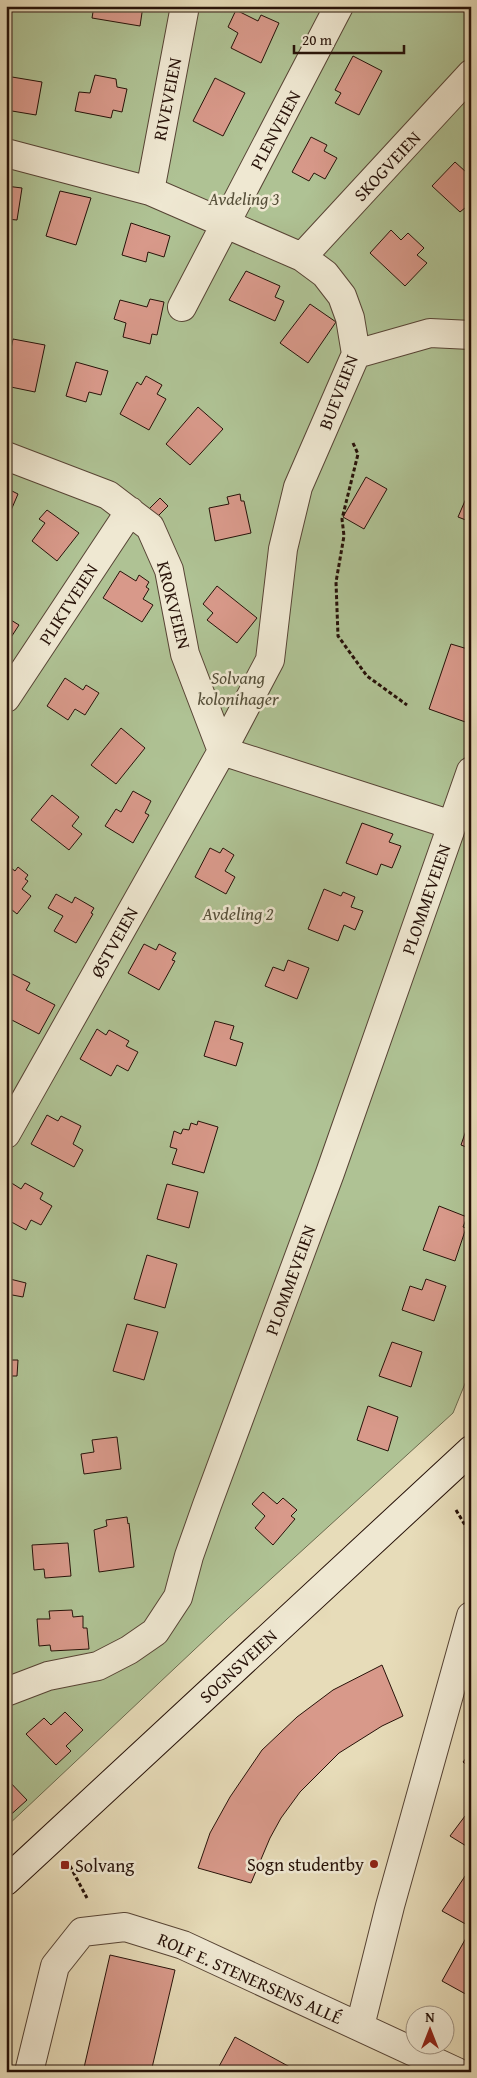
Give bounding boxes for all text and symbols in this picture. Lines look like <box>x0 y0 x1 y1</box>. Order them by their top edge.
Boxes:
scale bar <box>294 22 404 54</box>
text: 20 m <box>302 29 333 50</box>
street label: RIVEVEIEN <box>146 55 188 143</box>
street label: PLENVEIEN <box>243 85 307 175</box>
street label: SKOGVEIEN <box>347 125 427 207</box>
park label: Avdeling 3 <box>208 185 280 212</box>
street label: BUEVEIEN <box>311 350 365 433</box>
street label: PLIKTVEIEN <box>32 558 105 650</box>
street label: KROKVEIEN <box>150 558 198 652</box>
park label: Solvang kolonihager <box>197 664 280 712</box>
street label: PLOMMEVEIEN <box>394 840 458 958</box>
park label: Avdeling 2 <box>202 900 274 927</box>
street label: ØSTVEIEN <box>83 902 145 982</box>
street label: PLOMMEVEIEN <box>258 1221 322 1339</box>
street label: SOGNSVEIEN <box>193 1622 283 1709</box>
place label: Sogn studentby <box>247 1851 364 1878</box>
place label: Solvang <box>75 1852 134 1879</box>
marker: Sogn studentby <box>368 1858 380 1870</box>
marker: Solvang <box>59 1859 71 1871</box>
street label: ROLF E. STENERSENS ALLÉ <box>153 1925 347 2031</box>
north arrow <box>404 2006 454 2056</box>
text: N <box>425 2007 435 2027</box>

